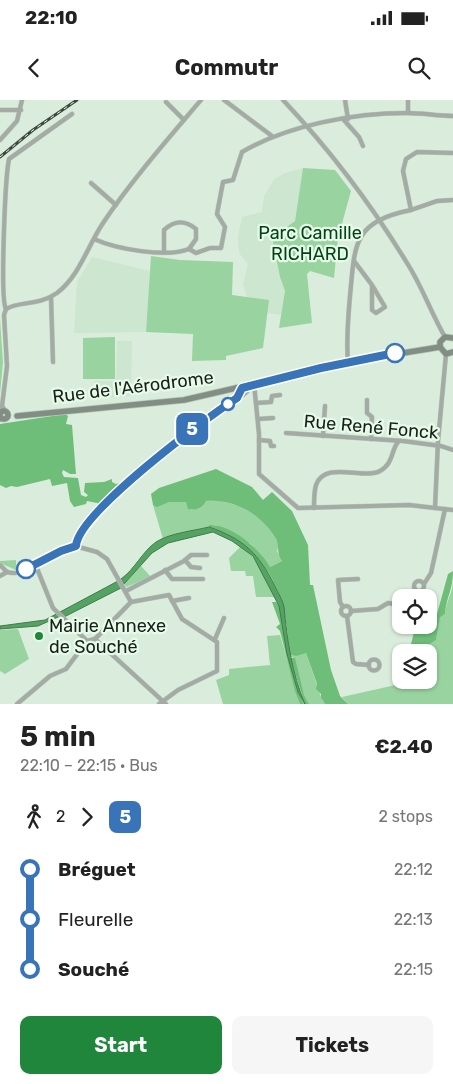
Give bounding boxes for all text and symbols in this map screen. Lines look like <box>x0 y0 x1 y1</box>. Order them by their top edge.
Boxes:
text: 22:10 <box>25 6 78 29</box>
icon: back <box>20 54 48 82</box>
text: Commutr <box>175 54 278 81</box>
icon: search <box>405 54 433 82</box>
park label: Parc Camille RICHARD <box>258 222 362 265</box>
unlabelled marker <box>385 343 405 363</box>
street label: Rue de l'Aérodrome <box>51 366 215 408</box>
unlabelled marker <box>221 397 235 411</box>
street label: Rue René Fonck <box>303 410 440 444</box>
line badge: 5 <box>176 413 208 445</box>
text: 5 <box>186 418 198 440</box>
unlabelled marker <box>16 559 36 579</box>
map controls <box>392 589 437 689</box>
button: locate <box>392 589 437 634</box>
place label: Mairie Annexe de Souché <box>49 615 166 658</box>
marker: Mairie Annexe de Souché <box>33 630 45 642</box>
button: layers <box>392 644 437 689</box>
text: 5 min <box>20 720 96 753</box>
text: €2.40 <box>375 735 433 758</box>
text: 22:10 – 22:15 · Bus <box>20 756 158 775</box>
icon: walk <box>20 803 48 831</box>
icon: forward <box>73 803 101 831</box>
text: 5 <box>119 806 131 828</box>
text: 2 <box>56 807 65 826</box>
text: 2 stops <box>378 807 433 826</box>
text: Bréguet <box>58 858 136 881</box>
text: 22:12 <box>394 860 433 879</box>
text: Fleurelle <box>58 908 133 931</box>
text: 22:13 <box>394 910 433 929</box>
text: Souché <box>58 958 129 981</box>
text: 22:15 <box>394 960 433 979</box>
button: Start <box>20 1016 222 1074</box>
button: Tickets <box>232 1016 433 1074</box>

